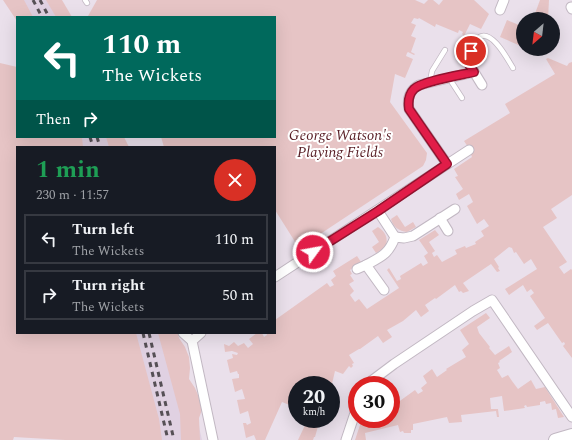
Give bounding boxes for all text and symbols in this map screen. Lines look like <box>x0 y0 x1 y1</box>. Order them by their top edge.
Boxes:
north arrow <box>516 12 560 56</box>
map controls <box>516 12 560 56</box>
text: 110 m <box>102 23 181 66</box>
icon: left <box>36 32 88 84</box>
pin <box>454 34 488 68</box>
icon: arrive <box>460 40 482 62</box>
text: The Wickets <box>102 62 202 89</box>
text: Then <box>36 108 71 131</box>
icon: right <box>79 108 101 130</box>
park label: George Watson's Playing Fields <box>289 124 392 164</box>
text: 1 min <box>36 152 100 188</box>
button: close <box>214 159 256 201</box>
text: 230 m · 11:57 <box>36 185 109 205</box>
text: Turn left <box>72 218 134 241</box>
icon: left <box>38 228 60 250</box>
text: 110 m <box>215 228 254 251</box>
position arrow <box>292 231 334 273</box>
text: The Wickets <box>72 241 144 261</box>
text: Turn right <box>72 274 145 297</box>
icon: right <box>38 284 60 306</box>
text: 50 m <box>222 284 254 307</box>
text: The Wickets <box>72 297 144 317</box>
speed limit sign: 30 <box>348 376 400 428</box>
text: 20 <box>303 382 325 412</box>
text: km/h <box>303 404 325 420</box>

